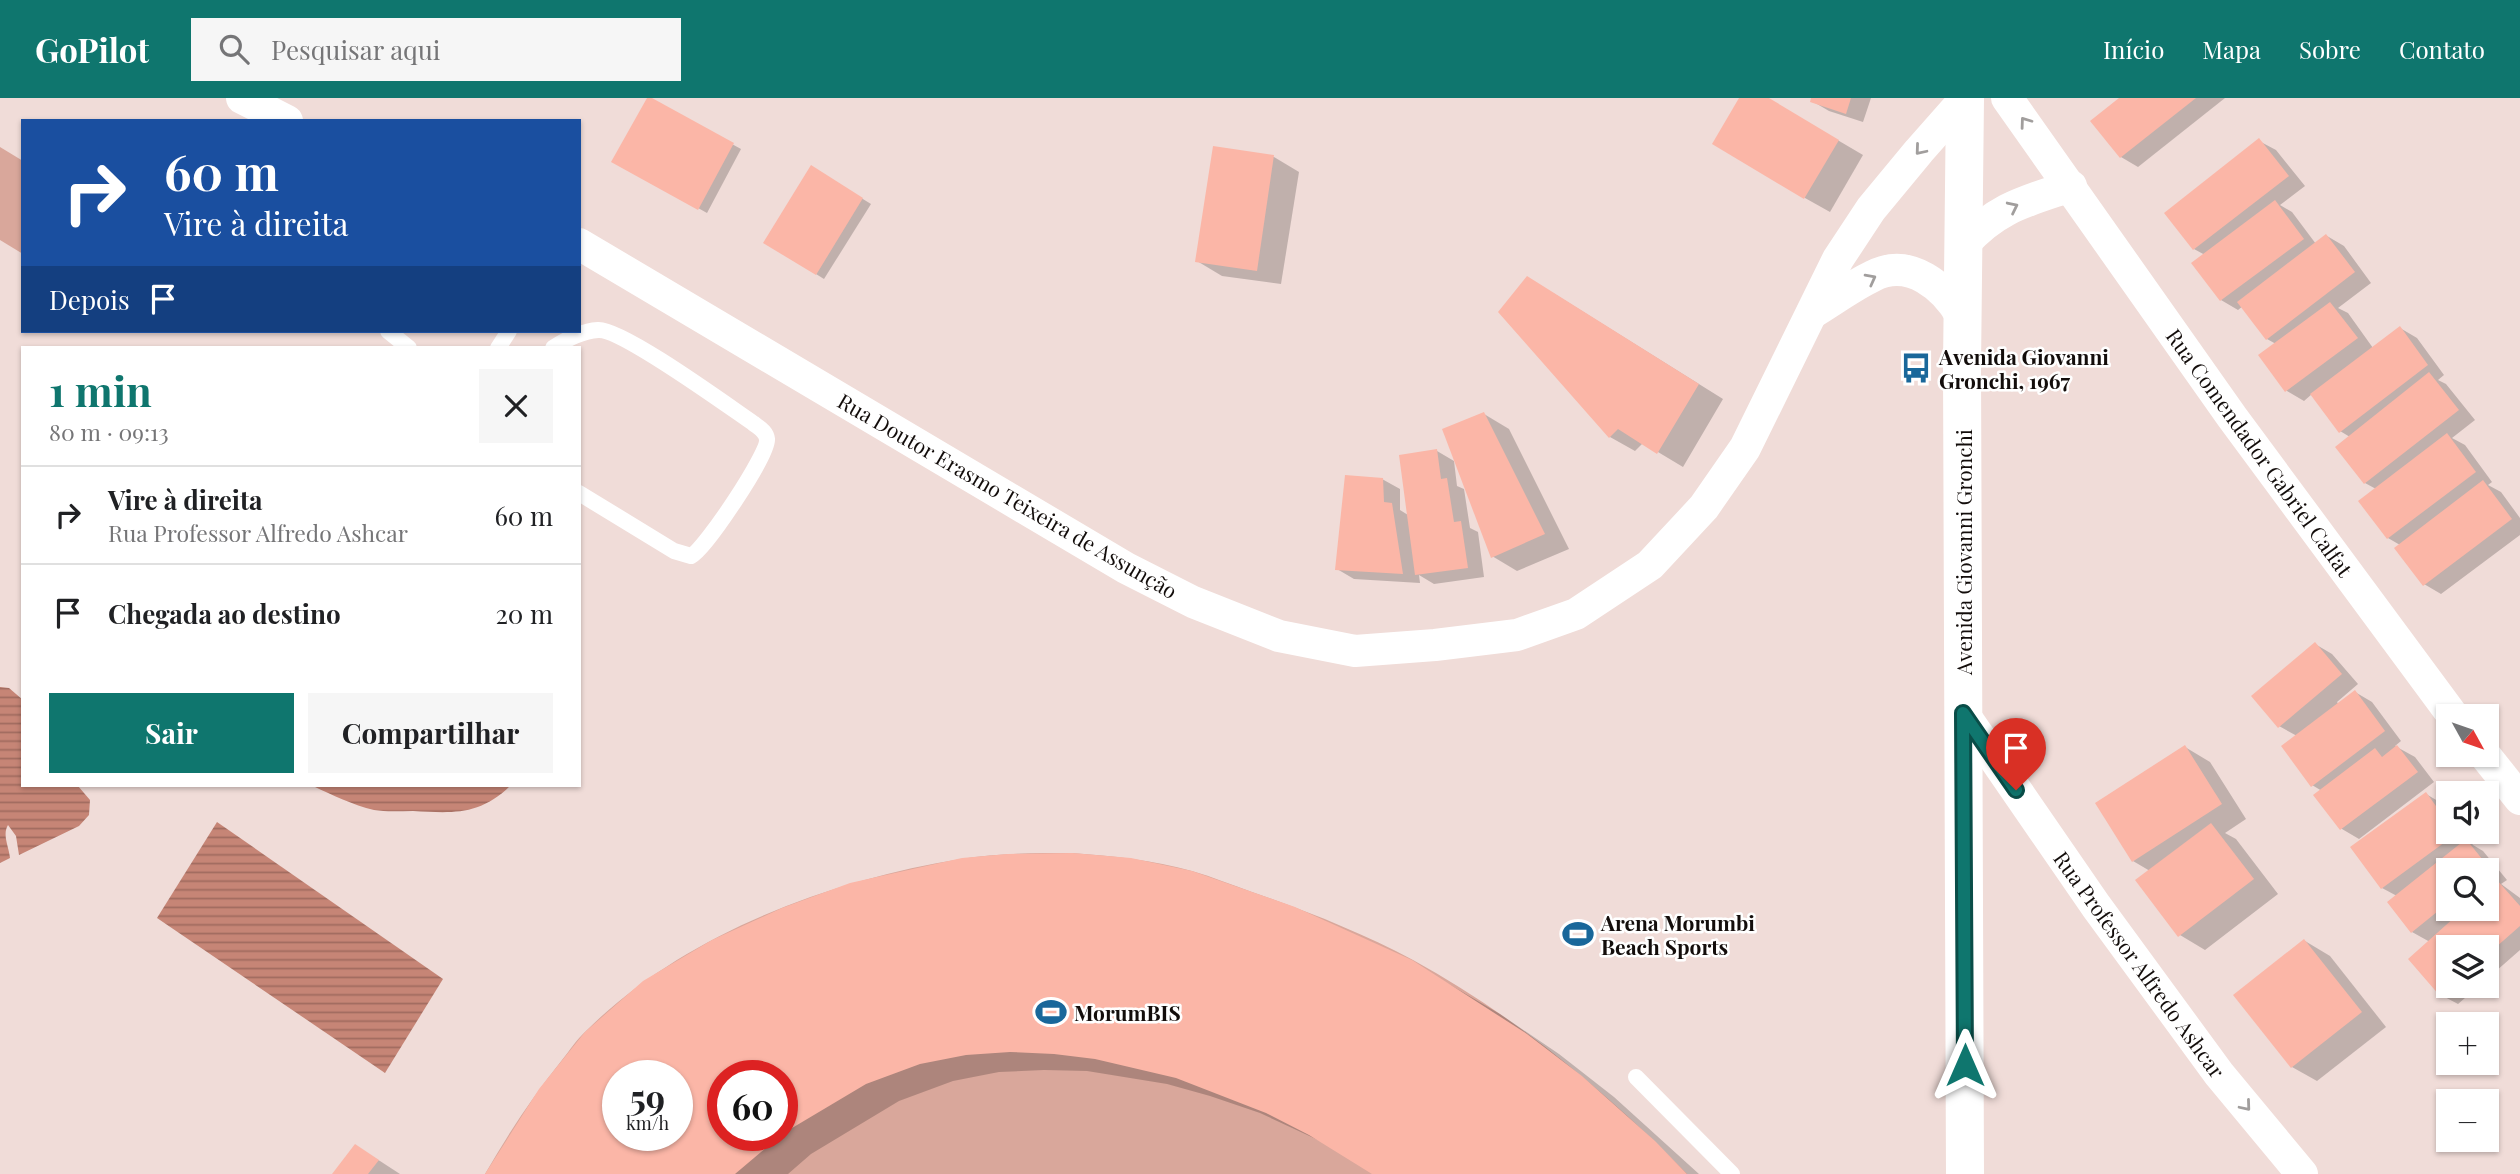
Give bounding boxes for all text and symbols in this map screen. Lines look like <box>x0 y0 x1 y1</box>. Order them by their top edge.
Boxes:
search box <box>191 18 681 81</box>
text: GoPilot <box>35 27 149 71</box>
icon: search <box>215 30 253 68</box>
text: Pesquisar aqui <box>271 32 440 67</box>
text: Início <box>2103 33 2164 65</box>
text: Mapa <box>2202 33 2261 65</box>
text: Sobre <box>2299 33 2361 65</box>
text: Contato <box>2399 33 2485 65</box>
one-way arrow <box>2021 117 2033 130</box>
text: 60 m <box>164 138 279 203</box>
one-way arrow <box>1916 142 1928 155</box>
icon: right <box>49 147 140 238</box>
text: Vire à direita <box>164 201 348 244</box>
one-way arrow <box>2006 201 2018 215</box>
one-way arrow <box>1864 273 1876 287</box>
icon: arrive <box>144 280 182 318</box>
text: Depois <box>49 282 130 317</box>
street label: Rua Comendador Gabriel Calfat <box>2161 323 2360 582</box>
place label: Avenida Giovanni Gronchi, 1967 <box>1938 342 2109 394</box>
bus stop icon: Avenida Giovanni Gronchi, 1967 <box>1899 351 1933 385</box>
text: 1 min <box>49 362 152 418</box>
button: close <box>479 369 553 443</box>
street label: Rua Doutor Erasmo Teixeira de Assunção <box>833 386 1183 604</box>
text: 80 m · 09:13 <box>49 416 169 447</box>
street label: Avenida Giovanni Gronchi <box>1949 429 1977 676</box>
text: Vire à direita <box>108 482 263 517</box>
icon: right <box>49 496 87 534</box>
text: 60 m <box>494 498 553 533</box>
text: Rua Professor Alfredo Ashcar <box>108 517 408 548</box>
icon: arrive <box>49 594 87 632</box>
text: Chegada ao destino <box>108 596 341 631</box>
text: 20 m <box>495 596 553 631</box>
button: Sair <box>49 693 294 773</box>
button: Compartilhar <box>308 693 553 773</box>
north arrow <box>2436 704 2499 766</box>
map controls <box>2436 704 2499 1152</box>
pin <box>1986 718 2046 790</box>
icon: arrive <box>1997 729 2035 767</box>
button: sound <box>2436 781 2499 844</box>
street label: Rua Professor Alfredo Ashcar <box>2048 845 2232 1084</box>
button: search <box>2436 858 2499 921</box>
place label: Arena Morumbi Beach Sports <box>1600 908 1755 960</box>
sports icon: Arena Morumbi Beach Sports <box>1561 917 1595 951</box>
button: layers <box>2436 935 2499 998</box>
sports icon: MorumBIS <box>1034 995 1068 1029</box>
place label: MorumBIS <box>1074 998 1181 1026</box>
button: + <box>2436 1012 2499 1075</box>
position arrow <box>1928 1028 2002 1102</box>
speed limit sign: 60 <box>707 1060 798 1151</box>
text: 59 <box>630 1073 665 1120</box>
button: − <box>2436 1089 2499 1152</box>
one-way arrow <box>2238 1098 2250 1111</box>
text: km/h <box>626 1111 669 1135</box>

